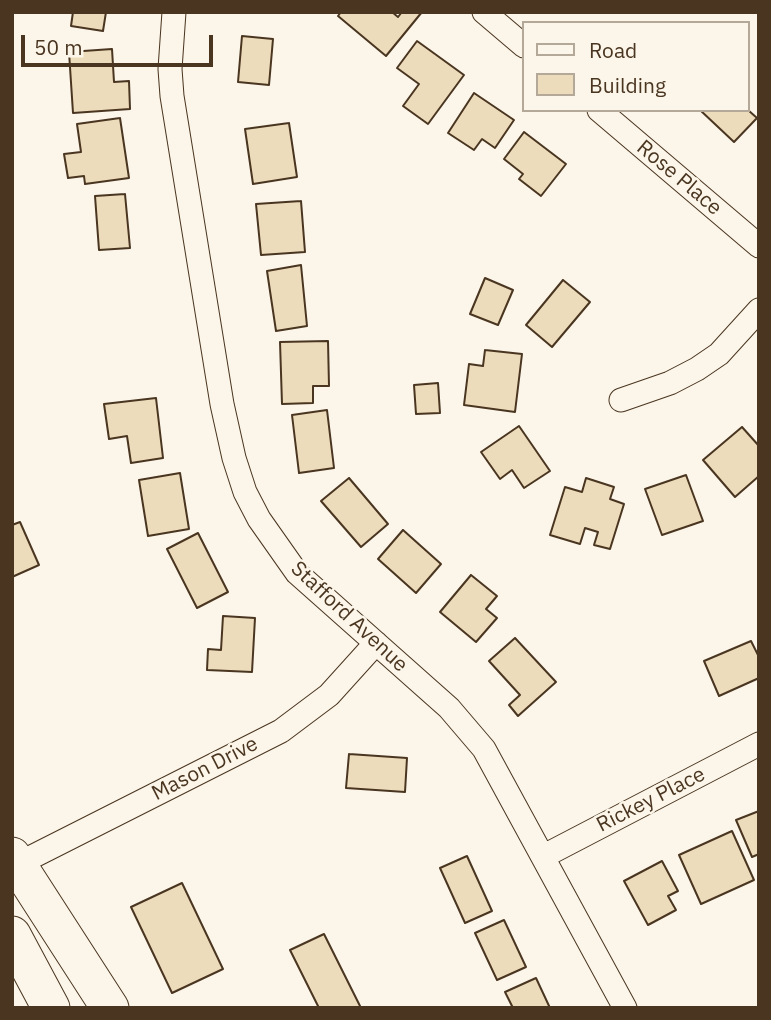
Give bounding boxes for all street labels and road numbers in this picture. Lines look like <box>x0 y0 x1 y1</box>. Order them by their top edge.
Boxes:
street label: Rose Place <box>631 135 727 221</box>
street label: Stafford Avenue <box>285 556 413 678</box>
street label: Mason Drive <box>148 731 262 807</box>
street label: Rickey Place <box>593 762 709 838</box>

